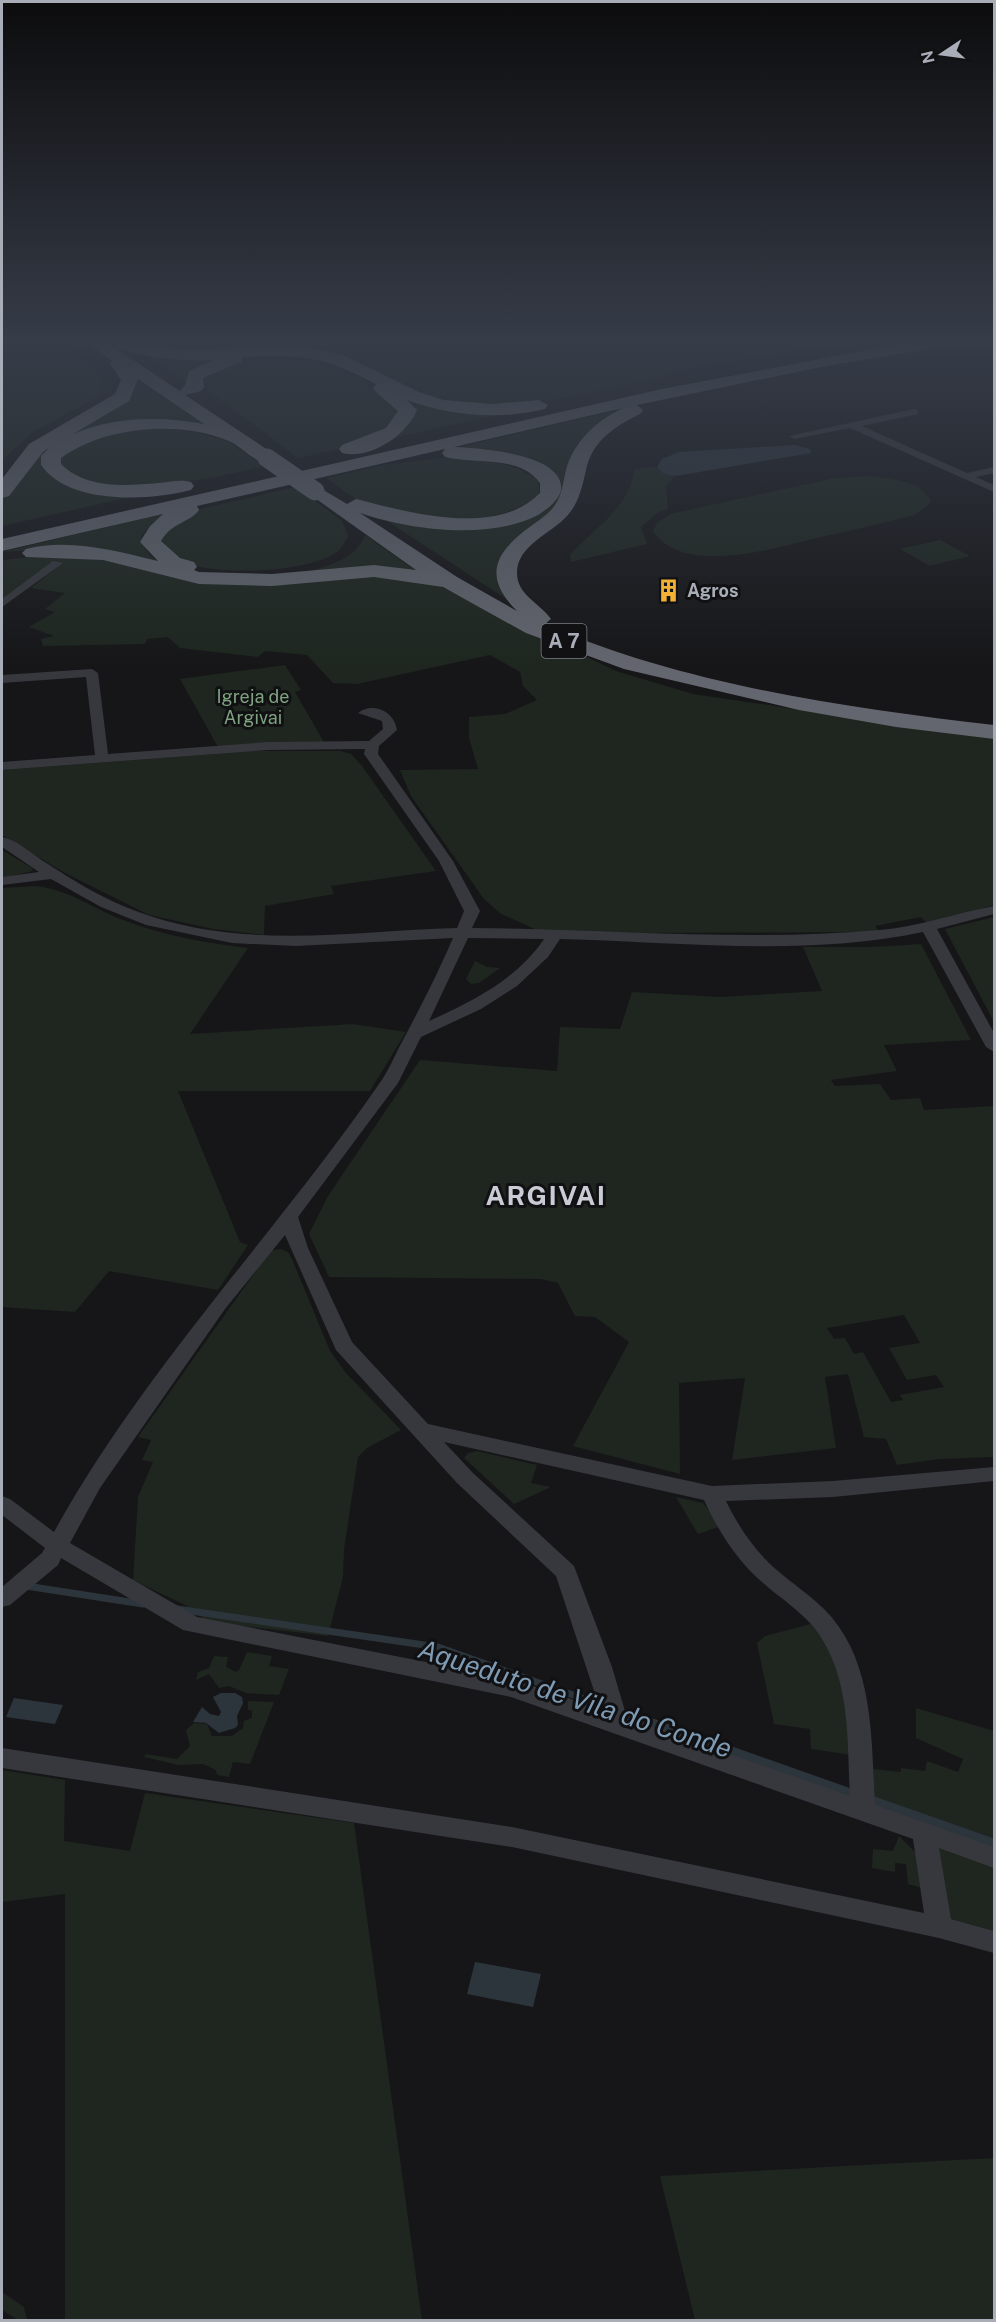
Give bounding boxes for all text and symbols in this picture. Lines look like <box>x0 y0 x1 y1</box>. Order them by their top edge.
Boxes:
north arrow <box>912 24 972 84</box>
text: N <box>917 49 939 65</box>
building icon: Agros <box>656 578 682 604</box>
place label: Agros <box>687 580 738 601</box>
road number: A 7 <box>542 624 586 658</box>
park label: Igreja de Argivai <box>216 686 290 728</box>
district label: ARGIVAI <box>485 1179 607 1211</box>
water label: Aqueduto de Vila do Conde <box>415 1632 736 1764</box>

